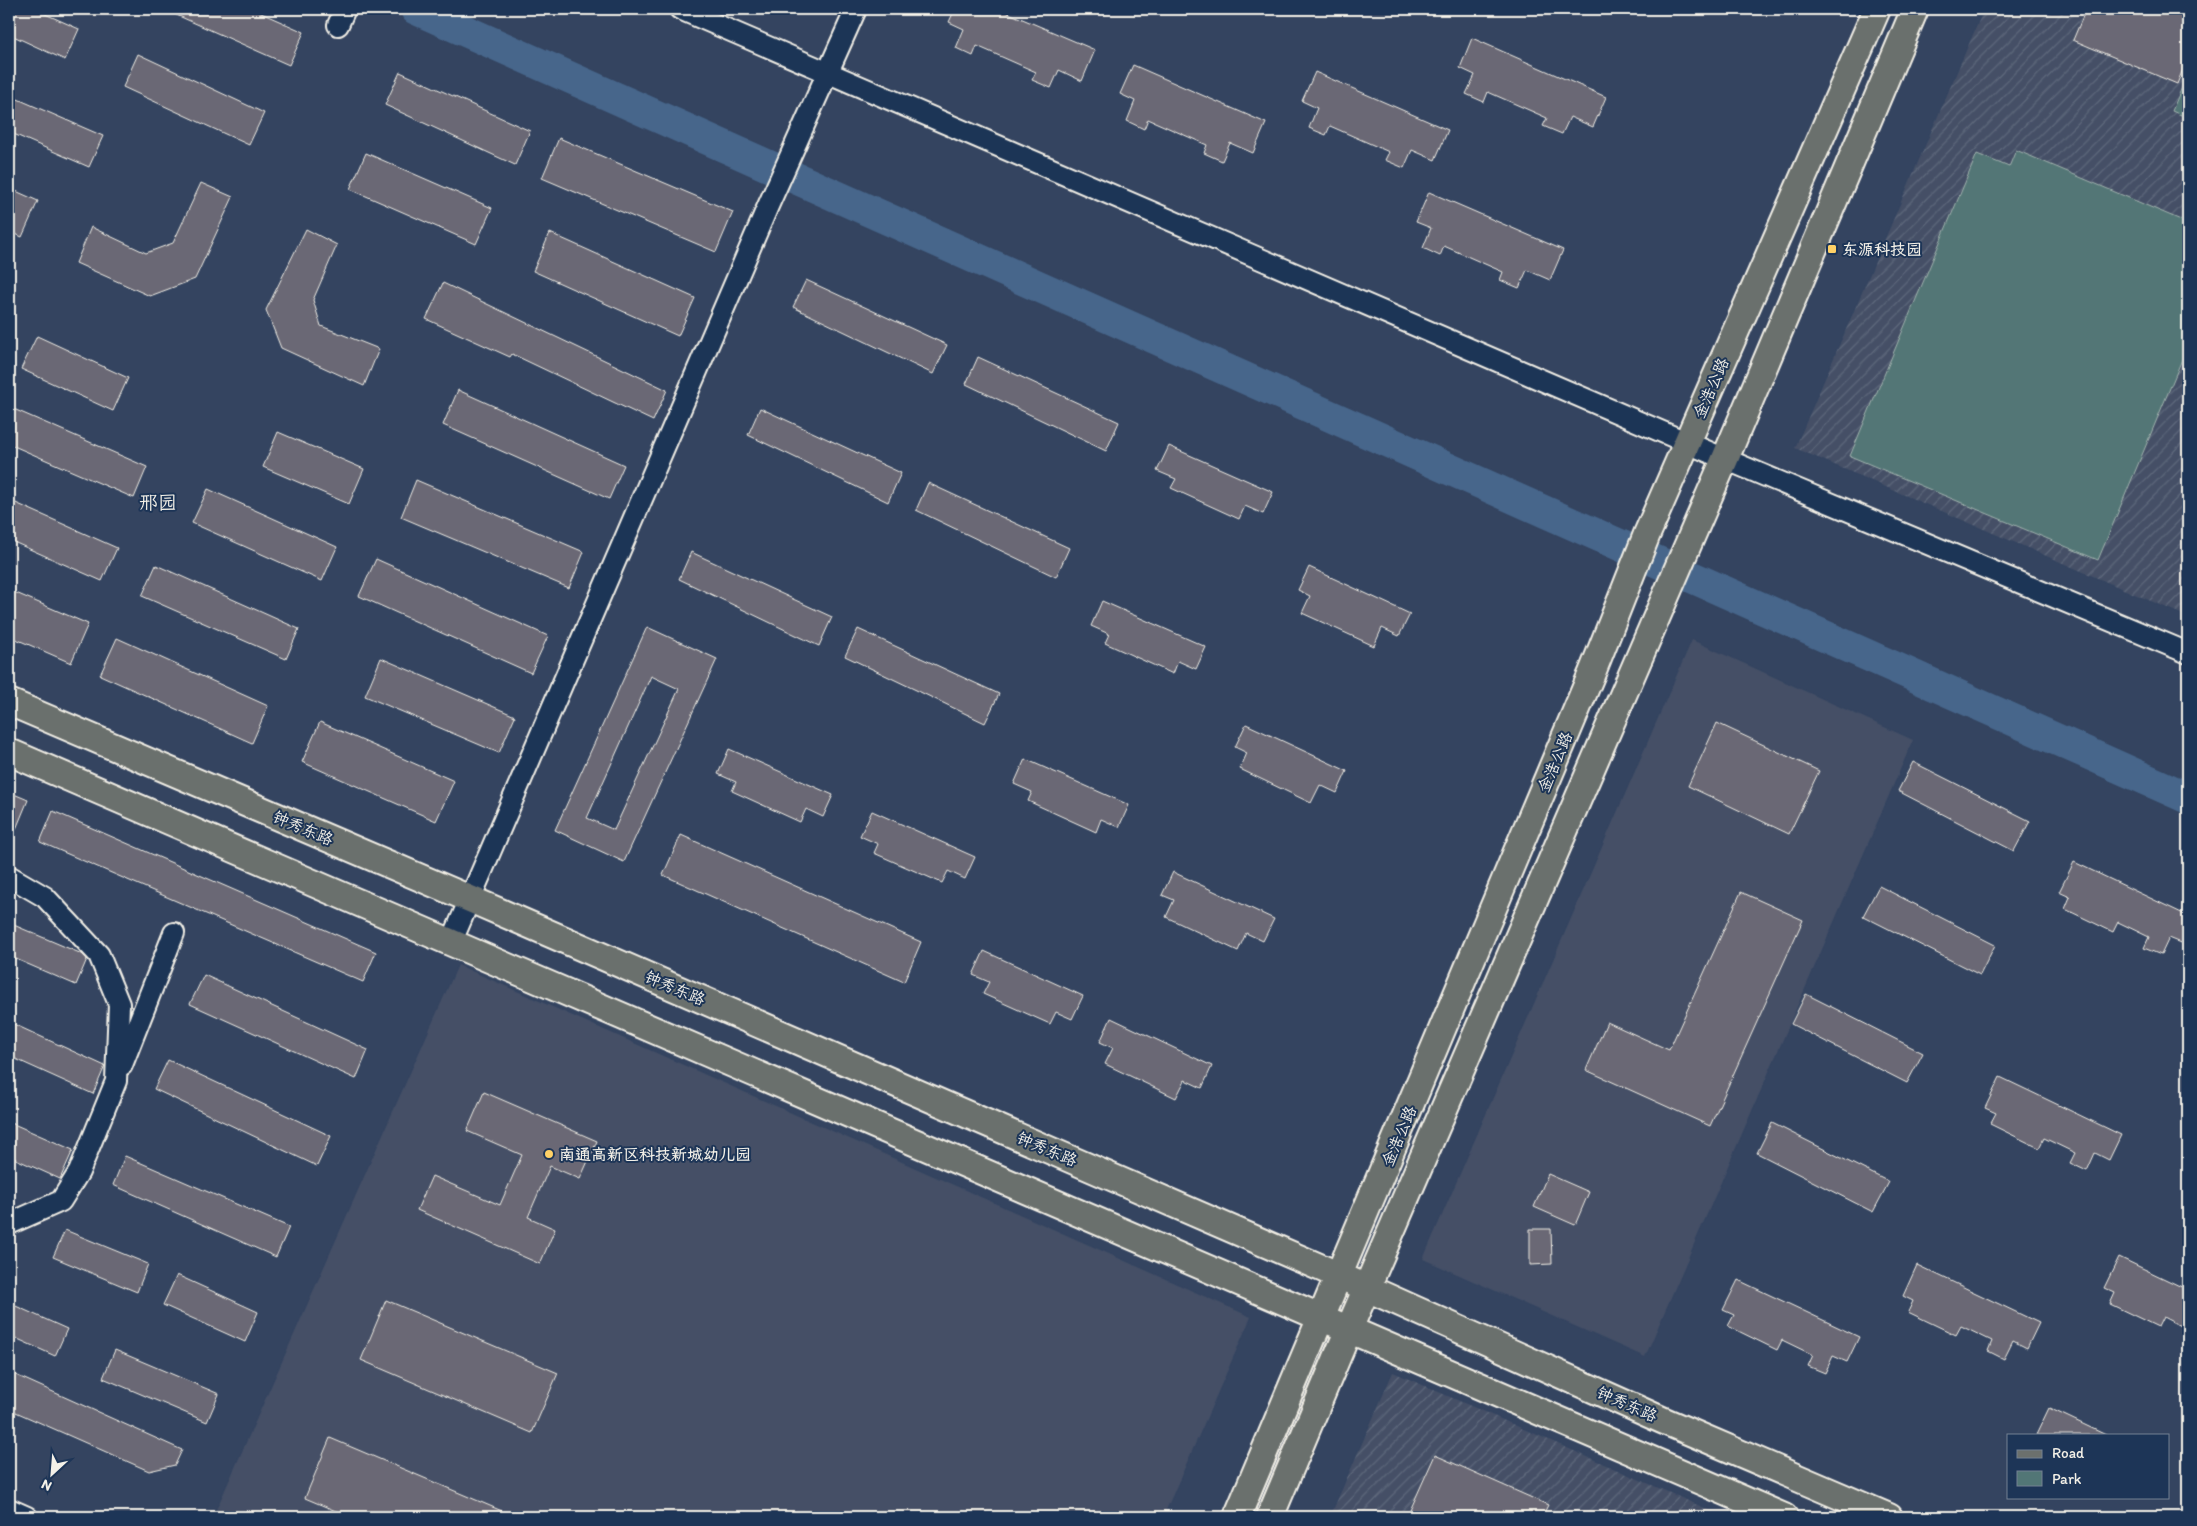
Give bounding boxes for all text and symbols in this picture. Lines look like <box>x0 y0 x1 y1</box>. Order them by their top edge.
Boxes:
place label: 东源科技园 <box>1842 240 1922 259</box>
marker: 东源科技园 <box>1826 243 1838 255</box>
street label: 金浩公路 <box>1689 355 1733 421</box>
district label: 邢园 <box>139 491 177 514</box>
street label: 金浩公路 <box>1534 729 1576 795</box>
street label: 钟秀东路 <box>270 807 336 849</box>
street label: 钟秀东路 <box>642 967 708 1009</box>
street label: 金浩公路 <box>1378 1103 1420 1169</box>
street label: 钟秀东路 <box>1014 1128 1080 1170</box>
place label: 南通高新区科技新城幼儿园 <box>559 1145 751 1164</box>
marker: 南通高新区科技新城幼儿园 <box>543 1148 555 1160</box>
street label: 钟秀东路 <box>1594 1382 1660 1426</box>
legend <box>2007 1434 2170 1498</box>
text: Road <box>2052 1444 2085 1462</box>
north arrow <box>28 1448 78 1498</box>
text: Park <box>2052 1470 2082 1488</box>
text: N <box>39 1476 54 1495</box>

